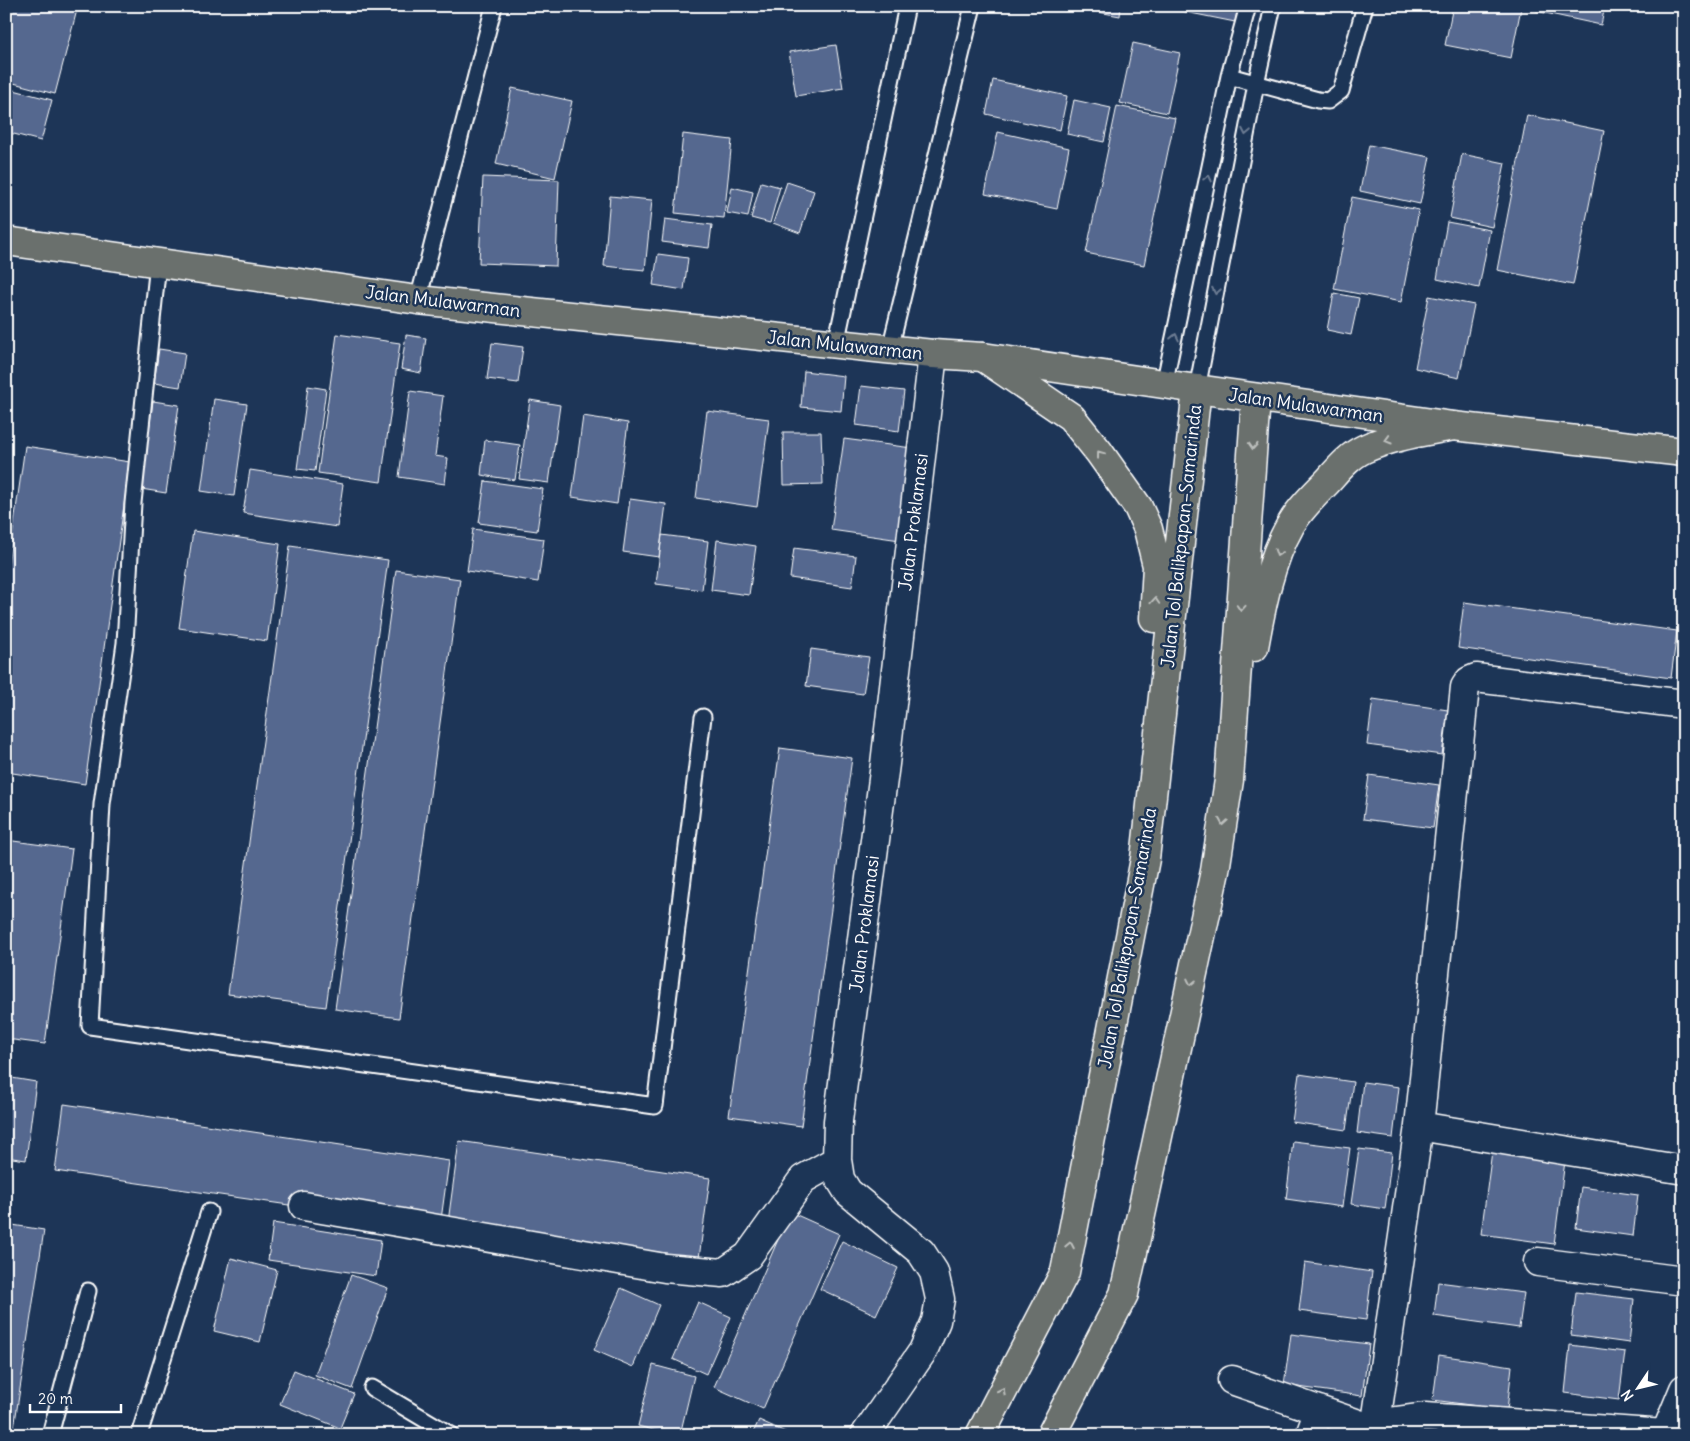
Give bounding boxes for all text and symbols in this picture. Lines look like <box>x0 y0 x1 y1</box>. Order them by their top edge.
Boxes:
one-way arrow <box>1242 127 1252 136</box>
one-way arrow <box>1202 174 1213 182</box>
street label: Jalan Mulawarman <box>364 280 522 322</box>
one-way arrow <box>1211 287 1221 296</box>
street label: Jalan Mulawarman <box>766 325 924 365</box>
one-way arrow <box>1169 333 1179 341</box>
street label: Jalan Mulawarman <box>1227 383 1385 427</box>
street label: Jalan Tol Balikpapan–Samarinda <box>1156 403 1206 669</box>
one-way arrow <box>1385 435 1393 445</box>
one-way arrow <box>1247 442 1258 450</box>
one-way arrow <box>1097 450 1106 460</box>
street label: Jalan Proklamasi <box>893 452 933 592</box>
one-way arrow <box>1274 548 1284 557</box>
one-way arrow <box>1150 597 1161 605</box>
one-way arrow <box>1236 605 1247 613</box>
street label: Jalan Tol Balikpapan–Samarinda <box>1093 806 1161 1070</box>
one-way arrow <box>1218 819 1229 827</box>
street label: Jalan Proklamasi <box>844 854 884 994</box>
one-way arrow <box>1187 977 1197 986</box>
one-way arrow <box>1064 1240 1075 1249</box>
north arrow <box>1612 1364 1662 1414</box>
scale bar <box>30 1381 121 1413</box>
text: N <box>1617 1386 1638 1405</box>
one-way arrow <box>996 1388 1006 1397</box>
text: 20 m <box>38 1389 73 1408</box>

